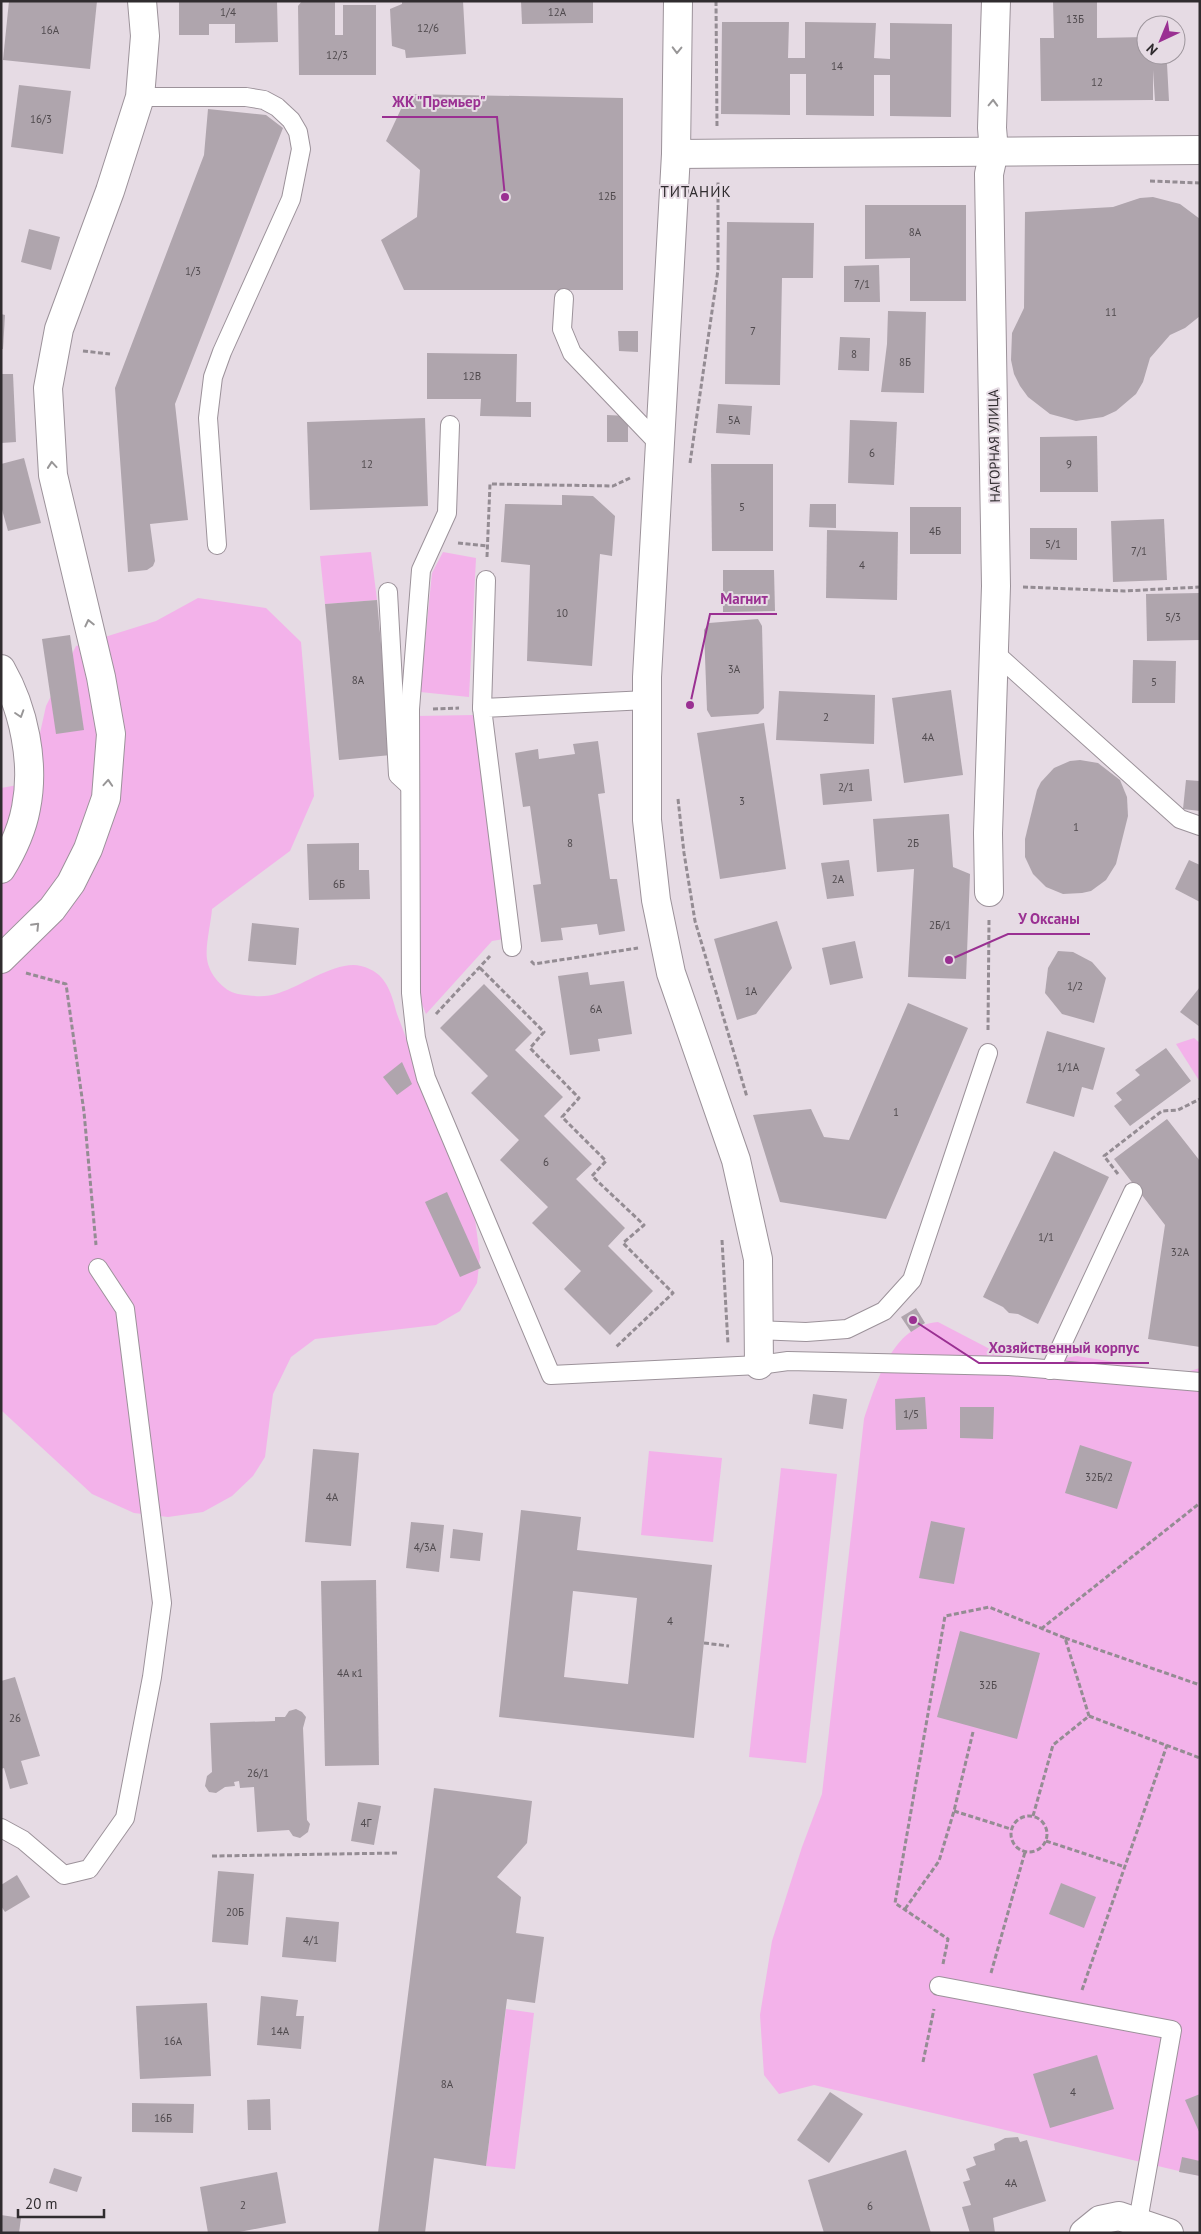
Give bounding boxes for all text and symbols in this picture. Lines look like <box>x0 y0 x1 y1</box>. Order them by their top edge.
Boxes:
house number: 1/4 <box>220 5 236 19</box>
house number: 12А <box>548 5 567 19</box>
house number: 13Б <box>1066 12 1084 26</box>
north arrow <box>1136 15 1186 65</box>
house number: 12/6 <box>417 21 439 35</box>
house number: 16А <box>41 23 60 37</box>
text: N <box>1142 40 1162 59</box>
one-way arrow <box>672 46 682 54</box>
house number: 12/3 <box>326 48 348 62</box>
house number: 14 <box>831 59 843 73</box>
house number: 12 <box>1091 75 1103 89</box>
callout: ЖК "Премьер" <box>382 87 497 117</box>
text: ЖК "Премьер" <box>391 92 486 111</box>
one-way arrow <box>987 98 998 106</box>
house number: 16/3 <box>30 112 52 126</box>
district label: ТИТАНИК <box>660 182 732 201</box>
house number: 12Б <box>598 189 616 203</box>
house number: 8А <box>909 225 922 239</box>
house number: 1/3 <box>185 264 201 278</box>
house number: 7/1 <box>854 277 870 291</box>
house number: 11 <box>1105 305 1117 319</box>
house number: 7 <box>750 324 756 338</box>
house number: 8 <box>851 347 857 361</box>
house number: 8Б <box>899 355 911 369</box>
house number: 12В <box>463 369 481 383</box>
street label: НАГОРНАЯ УЛИЦА <box>984 388 1004 503</box>
house number: 5А <box>728 413 741 427</box>
house number: 6 <box>869 446 875 460</box>
house number: 12 <box>361 457 373 471</box>
house number: 9 <box>1066 457 1072 471</box>
one-way arrow <box>47 460 58 468</box>
house number: 5 <box>739 500 745 514</box>
house number: 4Б <box>929 524 941 538</box>
house number: 5/1 <box>1045 537 1061 551</box>
house number: 7/1 <box>1131 544 1147 558</box>
house number: 4 <box>859 558 865 572</box>
callout: Магнит <box>710 584 777 614</box>
text: Магнит <box>720 589 769 608</box>
house number: 10 <box>556 606 568 620</box>
house number: 5/3 <box>1165 610 1181 624</box>
one-way arrow <box>84 619 94 627</box>
house number: 3А <box>728 662 741 676</box>
house number: 8А <box>352 673 365 687</box>
house number: 5 <box>1151 675 1157 689</box>
one-way arrow <box>15 709 25 718</box>
house number: 2 <box>823 710 829 724</box>
house number: 4А <box>922 730 935 744</box>
one-way arrow <box>102 779 113 787</box>
house number: 2/1 <box>838 780 854 794</box>
house number: 3 <box>739 794 745 808</box>
house number: 1 <box>1073 820 1079 834</box>
house number: 8 <box>567 836 573 850</box>
house number: 2Б <box>907 836 919 850</box>
house number: 2А <box>832 872 845 886</box>
house number: 6Б <box>333 877 345 891</box>
callout: У Оксаны <box>1008 904 1090 934</box>
text: У Оксаны <box>1017 909 1080 928</box>
house number: 2Б/1 <box>929 918 951 932</box>
one-way arrow <box>30 922 39 931</box>
house number: 1/2 <box>1067 979 1083 993</box>
house number: 1А <box>745 984 758 998</box>
house number: 6А <box>590 1002 603 1016</box>
house number: 1/1А <box>1057 1060 1080 1074</box>
house number: 1 <box>893 1105 899 1119</box>
house number: 6 <box>543 1155 549 1169</box>
house number: 1/1 <box>1038 1230 1054 1244</box>
house number: 32А <box>1171 1245 1190 1259</box>
callout: Хозяйственный корпус <box>979 1333 1149 1363</box>
text: Хозяйственный корпус <box>989 1338 1140 1357</box>
house number: 1/5 <box>903 1407 919 1421</box>
house number: 32Б/2 <box>1085 1470 1113 1484</box>
house number: 4А <box>326 1490 339 1504</box>
house number: 4/3А <box>414 1540 437 1554</box>
house number: 4 <box>667 1614 673 1628</box>
house number: 4А к1 <box>337 1666 363 1680</box>
house number: 32Б <box>979 1678 997 1692</box>
house number: 26 <box>9 1711 21 1725</box>
house number: 26/1 <box>247 1766 269 1780</box>
house number: 4Г <box>361 1816 373 1830</box>
house number: 20Б <box>226 1905 244 1919</box>
house number: 4/1 <box>303 1933 319 1947</box>
house number: 14А <box>271 2024 290 2038</box>
house number: 16А <box>164 2034 183 2048</box>
house number: 8А <box>441 2077 454 2091</box>
house number: 4 <box>1070 2085 1076 2099</box>
house number: 16Б <box>154 2111 172 2125</box>
house number: 4А <box>1005 2176 1018 2190</box>
scale bar <box>18 2186 104 2218</box>
text: 20 m <box>25 2194 58 2213</box>
house number: 2 <box>240 2198 246 2212</box>
house number: 6 <box>867 2199 873 2213</box>

